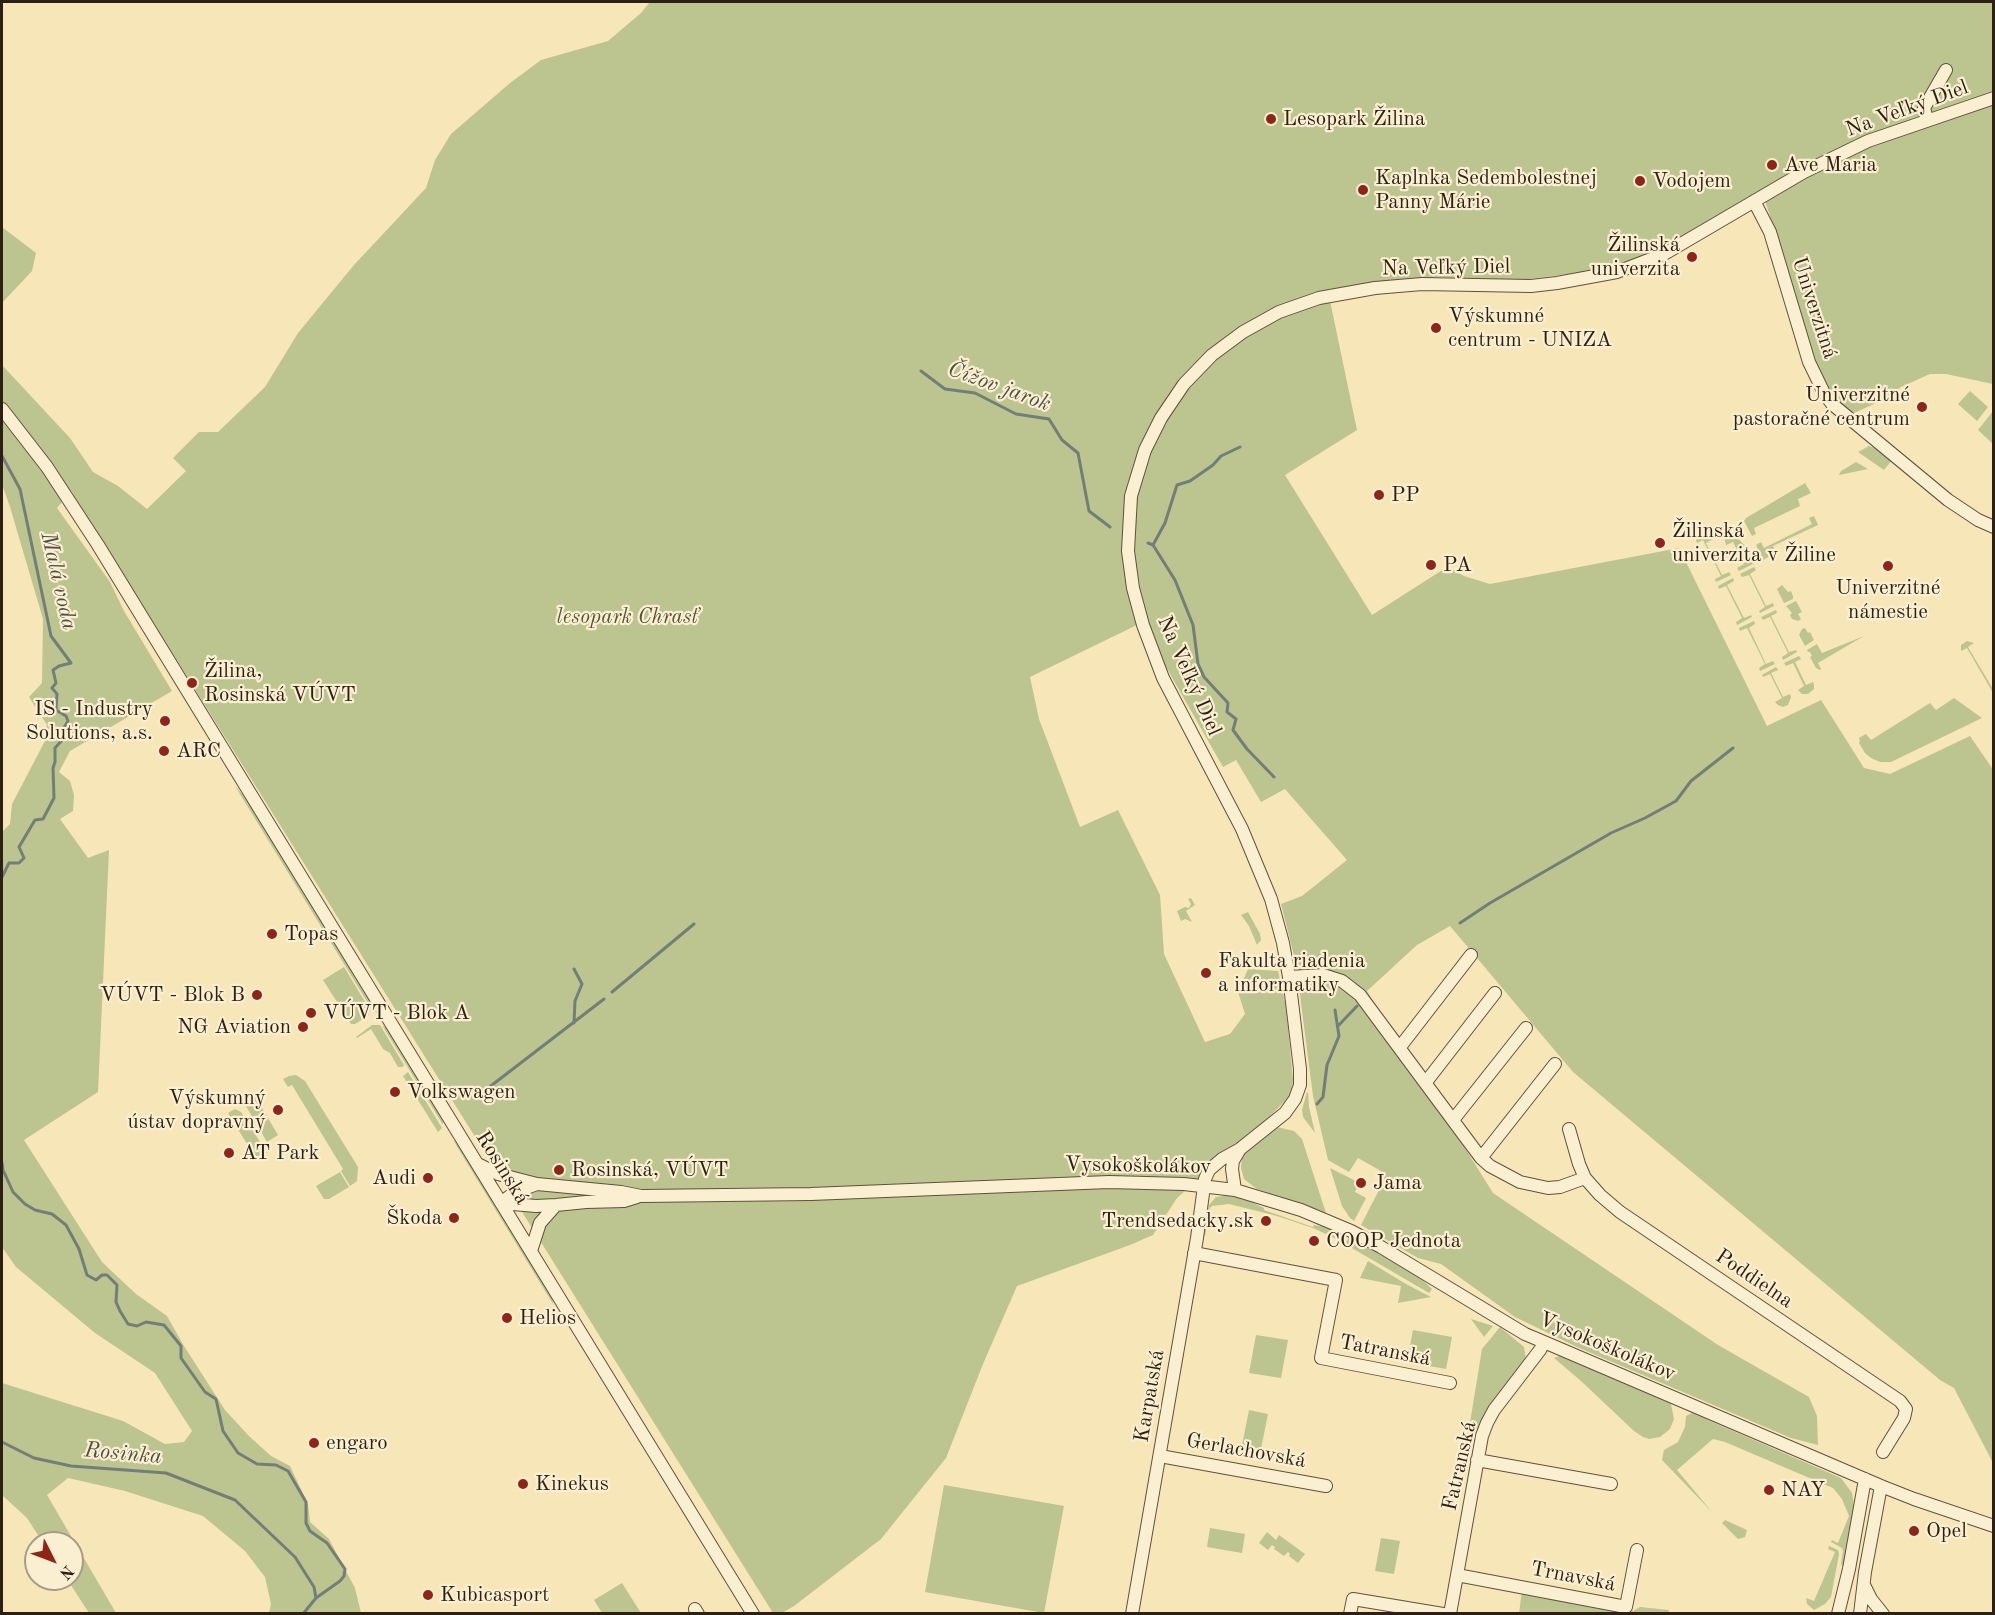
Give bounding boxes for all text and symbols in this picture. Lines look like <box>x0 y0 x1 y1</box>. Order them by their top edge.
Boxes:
street label: Na Veľký Diel <box>1842 75 1972 143</box>
place label: Lesopark Žilina <box>1283 106 1425 132</box>
marker: Lesopark Žilina <box>1264 112 1278 126</box>
place label: Ave Maria <box>1784 152 1877 178</box>
marker: Ave Maria <box>1765 158 1779 172</box>
place label: Kaplnka Sedembolestnej Panny Márie <box>1375 165 1597 215</box>
place label: Vodojem <box>1652 168 1731 194</box>
marker: Vodojem <box>1633 174 1647 188</box>
marker: Kaplnka Sedembolestnej Panny Márie <box>1356 183 1370 197</box>
place label: Žilinská univerzita <box>1591 232 1680 282</box>
marker: Žilinská univerzita <box>1685 250 1699 264</box>
street label: Na Veľký Diel <box>1381 254 1511 282</box>
street label: Univerzitná <box>1786 254 1842 362</box>
place label: Výskumné centrum - UNIZA <box>1448 303 1612 353</box>
marker: Výskumné centrum - UNIZA <box>1429 321 1443 335</box>
water label: Čížov jarok <box>944 356 1054 418</box>
place label: Univerzitné pastoračné centrum <box>1733 382 1910 432</box>
marker: Univerzitné pastoračné centrum <box>1915 400 1929 414</box>
place label: PP <box>1391 482 1420 508</box>
marker: PP <box>1372 488 1386 502</box>
place label: Žilinská univerzita v Žiline <box>1672 518 1836 568</box>
water label: Malá voda <box>34 529 82 633</box>
marker: Žilinská univerzita v Žiline <box>1653 536 1667 550</box>
place label: PA <box>1443 552 1472 578</box>
marker: PA <box>1424 558 1438 572</box>
marker: Univerzitné námestie <box>1881 559 1895 573</box>
place label: Univerzitné námestie <box>1835 575 1941 625</box>
park label: lesopark Chrasť <box>557 604 699 630</box>
street label: Na Veľký Diel <box>1151 612 1227 740</box>
place label: Žilina, Rosinská VÚVT <box>204 658 356 708</box>
marker: Žilina, Rosinská VÚVT <box>185 676 199 690</box>
place label: IS - Industry Solutions, a.s. <box>26 696 153 746</box>
marker: IS - Industry Solutions, a.s. <box>158 714 172 728</box>
place label: ARC <box>176 738 221 764</box>
marker: ARC <box>157 744 171 758</box>
place label: Topas <box>284 921 338 947</box>
marker: Topas <box>265 927 279 941</box>
place label: Fakulta riadenia a informatiky <box>1218 948 1365 998</box>
marker: Fakulta riadenia a informatiky <box>1199 966 1213 980</box>
place label: VÚVT - Blok B <box>100 982 245 1008</box>
marker: VÚVT - Blok B <box>250 988 264 1002</box>
place label: VÚVT - Blok A <box>323 1000 470 1026</box>
marker: VÚVT - Blok A <box>304 1006 318 1020</box>
place label: NG Aviation <box>177 1014 291 1040</box>
marker: NG Aviation <box>296 1020 310 1034</box>
place label: Volkswagen <box>407 1079 516 1105</box>
place label: Výskumný ústav dopravný <box>127 1085 266 1135</box>
marker: Volkswagen <box>388 1085 402 1099</box>
marker: Výskumný ústav dopravný <box>271 1103 285 1117</box>
street label: Rosinská <box>470 1127 534 1209</box>
place label: AT Park <box>241 1140 319 1166</box>
marker: AT Park <box>222 1146 236 1160</box>
street label: Vysokoškolákov <box>1065 1152 1211 1180</box>
place label: Rosinská, VÚVT <box>571 1157 729 1183</box>
marker: Rosinská, VÚVT <box>552 1163 566 1177</box>
place label: Audi <box>372 1165 416 1191</box>
place label: Jama <box>1373 1170 1422 1196</box>
marker: Audi <box>421 1171 435 1185</box>
marker: Jama <box>1354 1176 1368 1190</box>
place label: Škoda <box>386 1205 442 1231</box>
place label: Trendsedacky.sk <box>1101 1208 1254 1234</box>
marker: Škoda <box>447 1211 461 1225</box>
marker: Trendsedacky.sk <box>1259 1214 1273 1228</box>
place label: COOP Jednota <box>1326 1228 1461 1254</box>
marker: COOP Jednota <box>1307 1234 1321 1248</box>
street label: Poddielna <box>1710 1244 1798 1314</box>
place label: Helios <box>519 1305 576 1331</box>
street label: Vysokoškolákov <box>1535 1307 1679 1387</box>
marker: Helios <box>500 1311 514 1325</box>
street label: Tatranská <box>1337 1330 1433 1372</box>
street label: Karpatská <box>1129 1348 1171 1444</box>
street label: Fatranská <box>1437 1419 1483 1513</box>
street label: Gerlachovská <box>1184 1428 1308 1474</box>
place label: engaro <box>326 1430 388 1456</box>
marker: engaro <box>307 1436 321 1450</box>
water label: Rosinka <box>83 1437 163 1471</box>
place label: Kinekus <box>535 1471 609 1497</box>
marker: Kinekus <box>516 1477 530 1491</box>
place label: NAY <box>1781 1477 1825 1503</box>
marker: NAY <box>1762 1483 1776 1497</box>
place label: Opel <box>1926 1518 1967 1544</box>
marker: Opel <box>1907 1524 1921 1538</box>
north arrow <box>24 1531 84 1591</box>
street label: Trnavská <box>1528 1556 1618 1598</box>
text: N <box>56 1562 76 1582</box>
place label: Kubicasport <box>440 1582 549 1608</box>
marker: Kubicasport <box>421 1588 435 1602</box>

